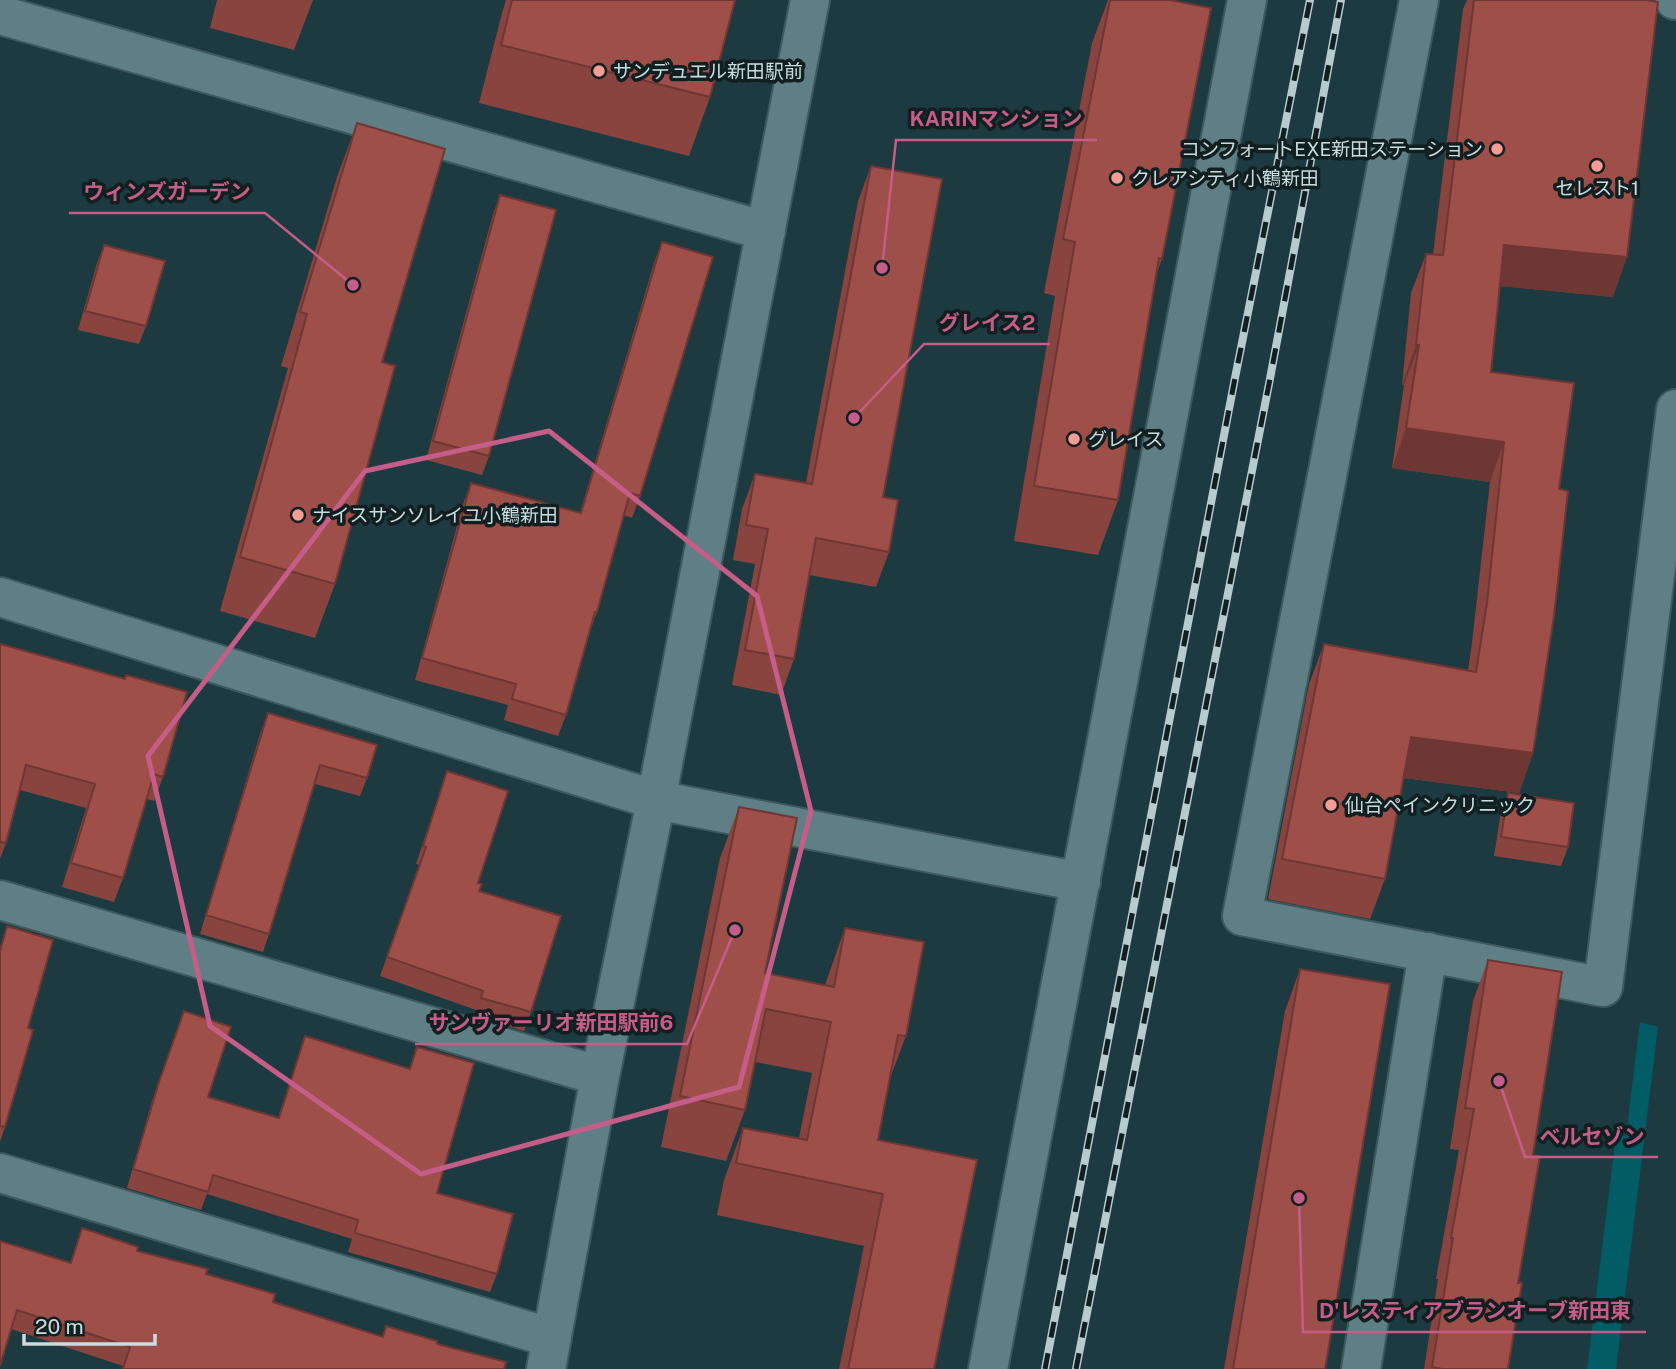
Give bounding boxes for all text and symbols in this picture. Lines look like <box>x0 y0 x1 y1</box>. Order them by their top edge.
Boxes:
place label: サンデュエル新田駅前 <box>613 60 803 82</box>
marker: サンデュエル新田駅前 <box>591 63 607 79</box>
callout: KARINマンション <box>896 98 1097 140</box>
text: KARINマンション <box>909 106 1083 131</box>
place label: コンフォートEXE新田ステーション <box>1181 138 1483 160</box>
marker: コンフォートEXE新田ステーション <box>1489 141 1505 157</box>
marker: セレスト1 <box>1589 158 1605 174</box>
place label: クレアシティ小鶴新田 <box>1131 167 1319 189</box>
marker: クレアシティ小鶴新田 <box>1109 170 1125 186</box>
callout: ウィンズガーデン <box>69 171 265 213</box>
place label: セレスト1 <box>1555 177 1639 199</box>
text: ウィンズガーデン <box>83 179 251 204</box>
callout: グレイス2 <box>924 302 1050 344</box>
text: グレイス2 <box>939 310 1035 335</box>
place label: グレイス <box>1088 428 1163 450</box>
marker: グレイス <box>1066 431 1082 447</box>
place label: ナイスサンソレイユ小鶴新田 <box>312 504 558 526</box>
marker: ナイスサンソレイユ小鶴新田 <box>290 507 306 523</box>
place label: 仙台ペインクリニック <box>1345 794 1535 816</box>
marker: 仙台ペインクリニック <box>1323 797 1339 813</box>
callout: サンヴァーリオ新田駅前6 <box>415 1002 687 1044</box>
text: サンヴァーリオ新田駅前6 <box>429 1010 673 1035</box>
callout: ベルセゾン <box>1525 1115 1658 1157</box>
text: ベルセゾン <box>1540 1124 1645 1149</box>
callout: D'レスティアブランオーブ新田東 <box>1303 1290 1646 1332</box>
text: D'レスティアブランオーブ新田東 <box>1319 1298 1631 1323</box>
scale bar <box>24 1302 156 1346</box>
text: 20 m <box>35 1314 84 1339</box>

